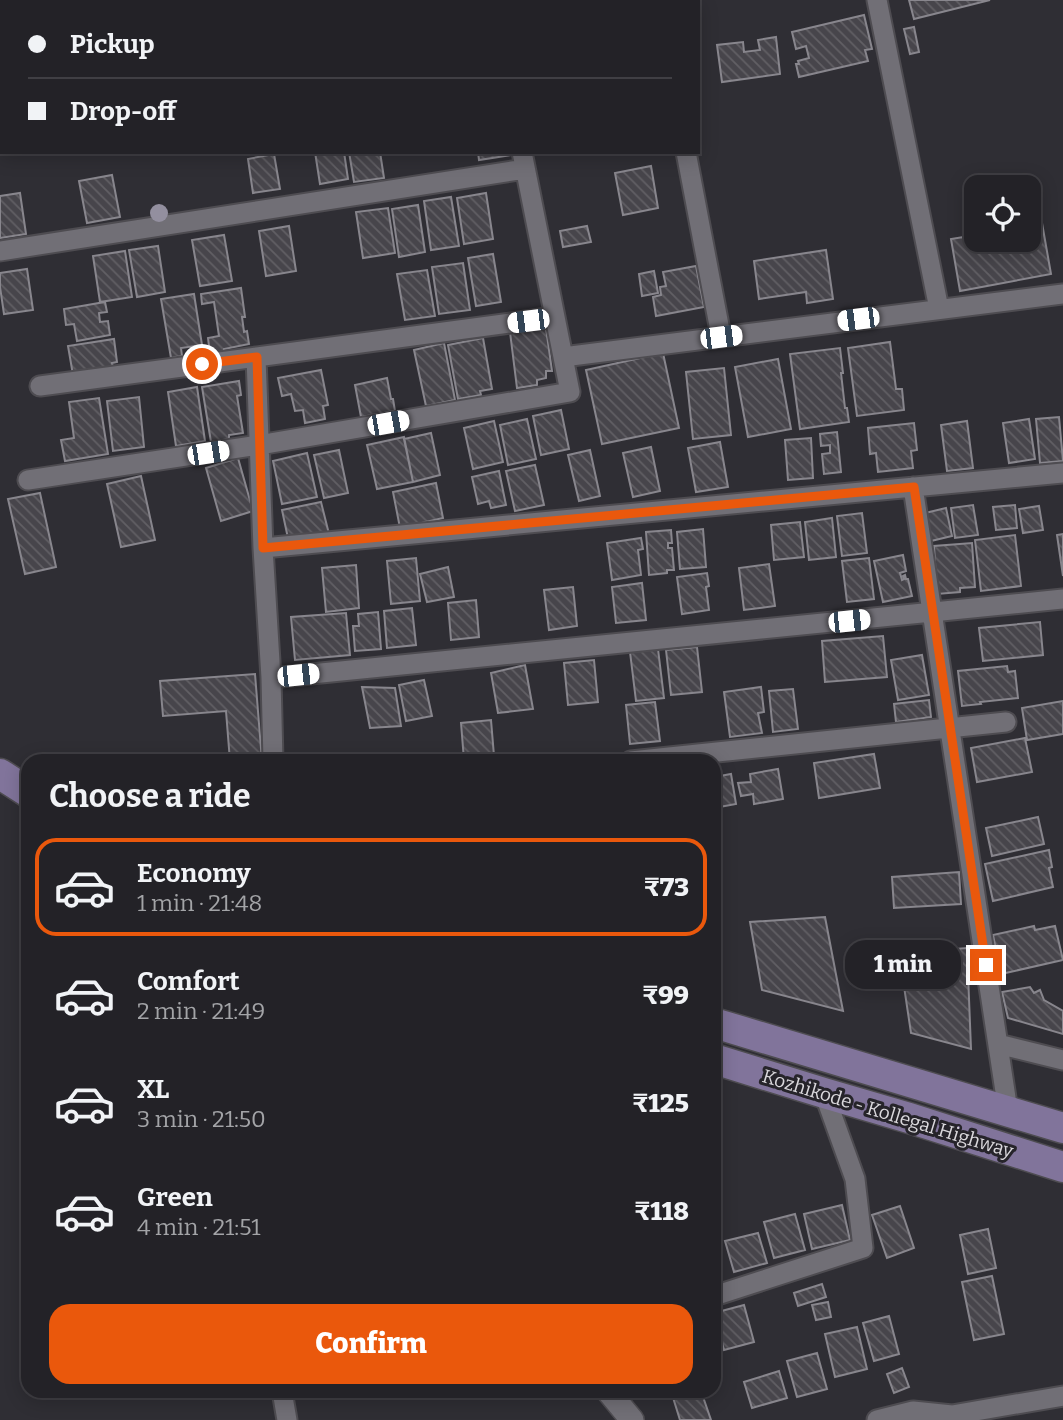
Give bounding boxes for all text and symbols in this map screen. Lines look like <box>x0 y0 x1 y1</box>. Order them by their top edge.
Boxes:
text: Pickup <box>70 29 155 60</box>
text: Drop-off <box>70 96 176 127</box>
map controls <box>964 175 1041 252</box>
button: locate <box>964 175 1041 252</box>
car <box>836 306 881 332</box>
car <box>506 308 551 334</box>
car <box>699 324 744 350</box>
route start <box>186 348 218 380</box>
car <box>366 409 411 437</box>
car <box>186 439 231 467</box>
car <box>828 608 871 634</box>
car <box>277 662 320 688</box>
text: Choose a ride <box>49 777 250 815</box>
icon: car <box>53 856 116 919</box>
text: Economy <box>137 858 251 889</box>
text: ₹73 <box>644 872 689 903</box>
text: 1 min · 21:48 <box>137 889 262 917</box>
callout: 1 min <box>846 940 962 990</box>
route end <box>970 949 1002 981</box>
text: 1 min <box>874 950 932 978</box>
icon: car <box>53 964 116 1027</box>
text: Comfort <box>137 966 240 997</box>
text: ₹99 <box>642 980 689 1011</box>
text: 2 min · 21:49 <box>137 997 265 1025</box>
street label: Kozhikode - Kollegal Highway <box>760 1064 1017 1163</box>
icon: car <box>53 1072 116 1135</box>
text: XL <box>137 1074 169 1105</box>
text: ₹125 <box>632 1088 689 1119</box>
text: 3 min · 21:50 <box>137 1105 266 1133</box>
icon: car <box>53 1180 116 1243</box>
text: Green <box>137 1182 213 1213</box>
text: ₹118 <box>634 1196 689 1227</box>
text: 4 min · 21:51 <box>137 1213 261 1241</box>
button: Confirm <box>49 1304 693 1384</box>

